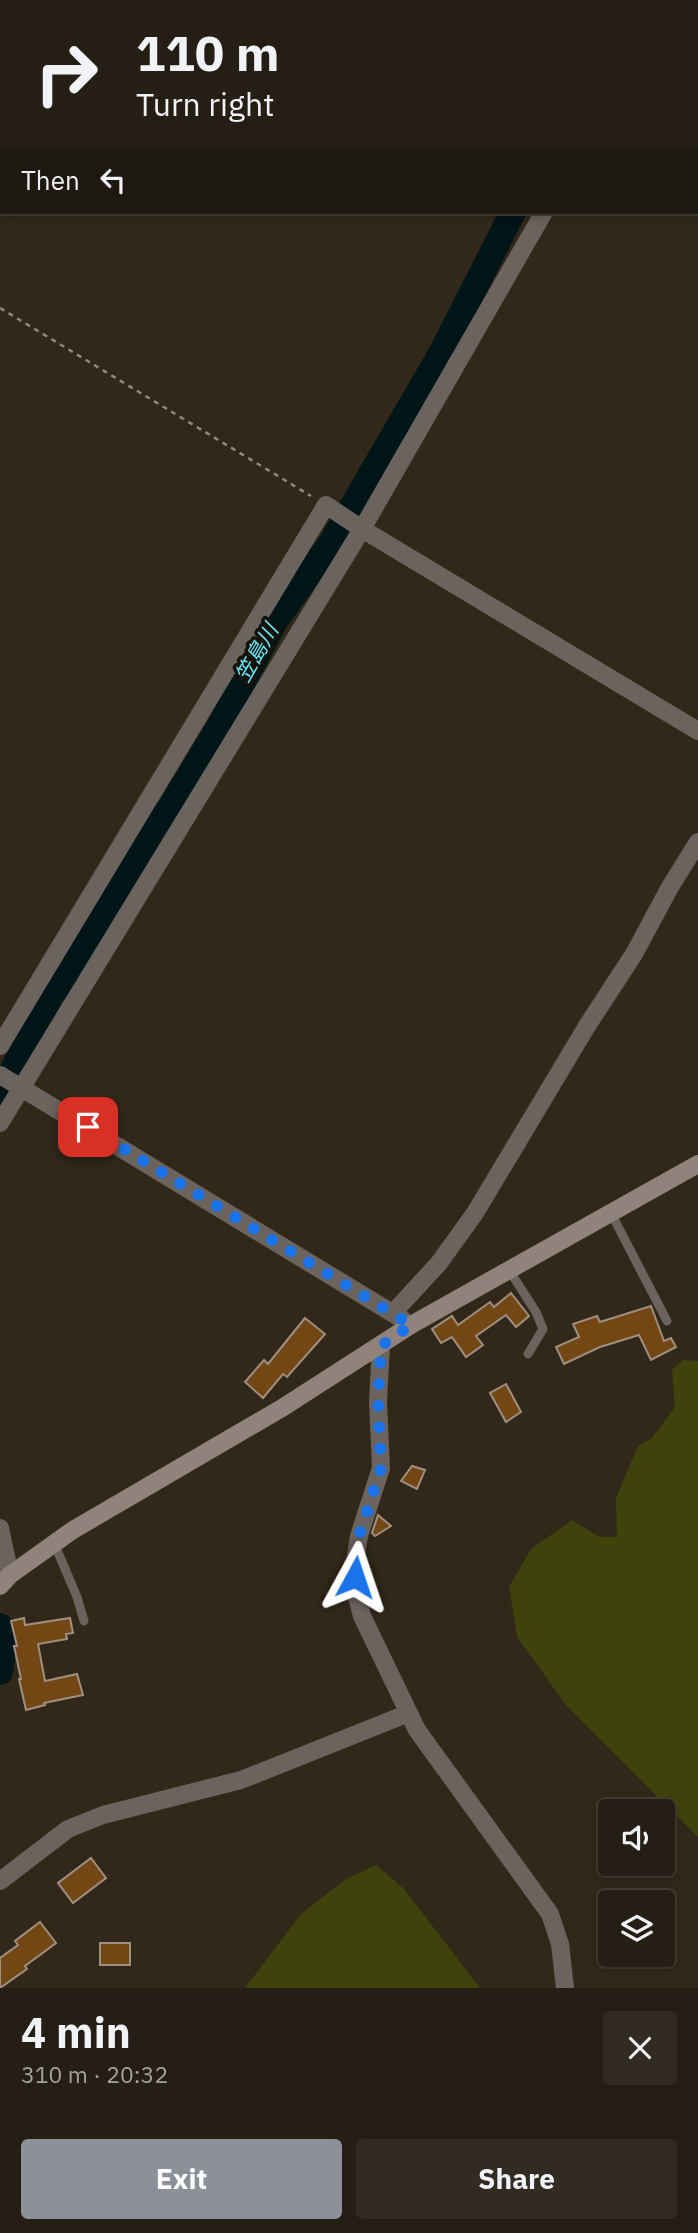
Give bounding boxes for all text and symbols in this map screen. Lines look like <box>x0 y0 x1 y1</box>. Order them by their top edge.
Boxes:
text: 110 m <box>136 21 280 84</box>
icon: right <box>21 28 112 119</box>
text: Turn right <box>136 83 274 125</box>
icon: left <box>94 161 132 199</box>
text: Then <box>21 163 80 197</box>
water label: 笠島川 <box>228 616 285 687</box>
pin <box>58 1097 118 1157</box>
icon: arrive <box>69 1108 107 1146</box>
position arrow <box>318 1540 392 1614</box>
map controls <box>598 1799 675 1967</box>
button: sound <box>598 1799 675 1876</box>
button: layers <box>598 1890 675 1967</box>
text: 4 min <box>21 2005 131 2060</box>
button: close <box>603 2011 677 2085</box>
text: 310 m · 20:32 <box>21 2059 168 2089</box>
button: Exit <box>21 2139 342 2219</box>
button: Share <box>356 2139 677 2219</box>

